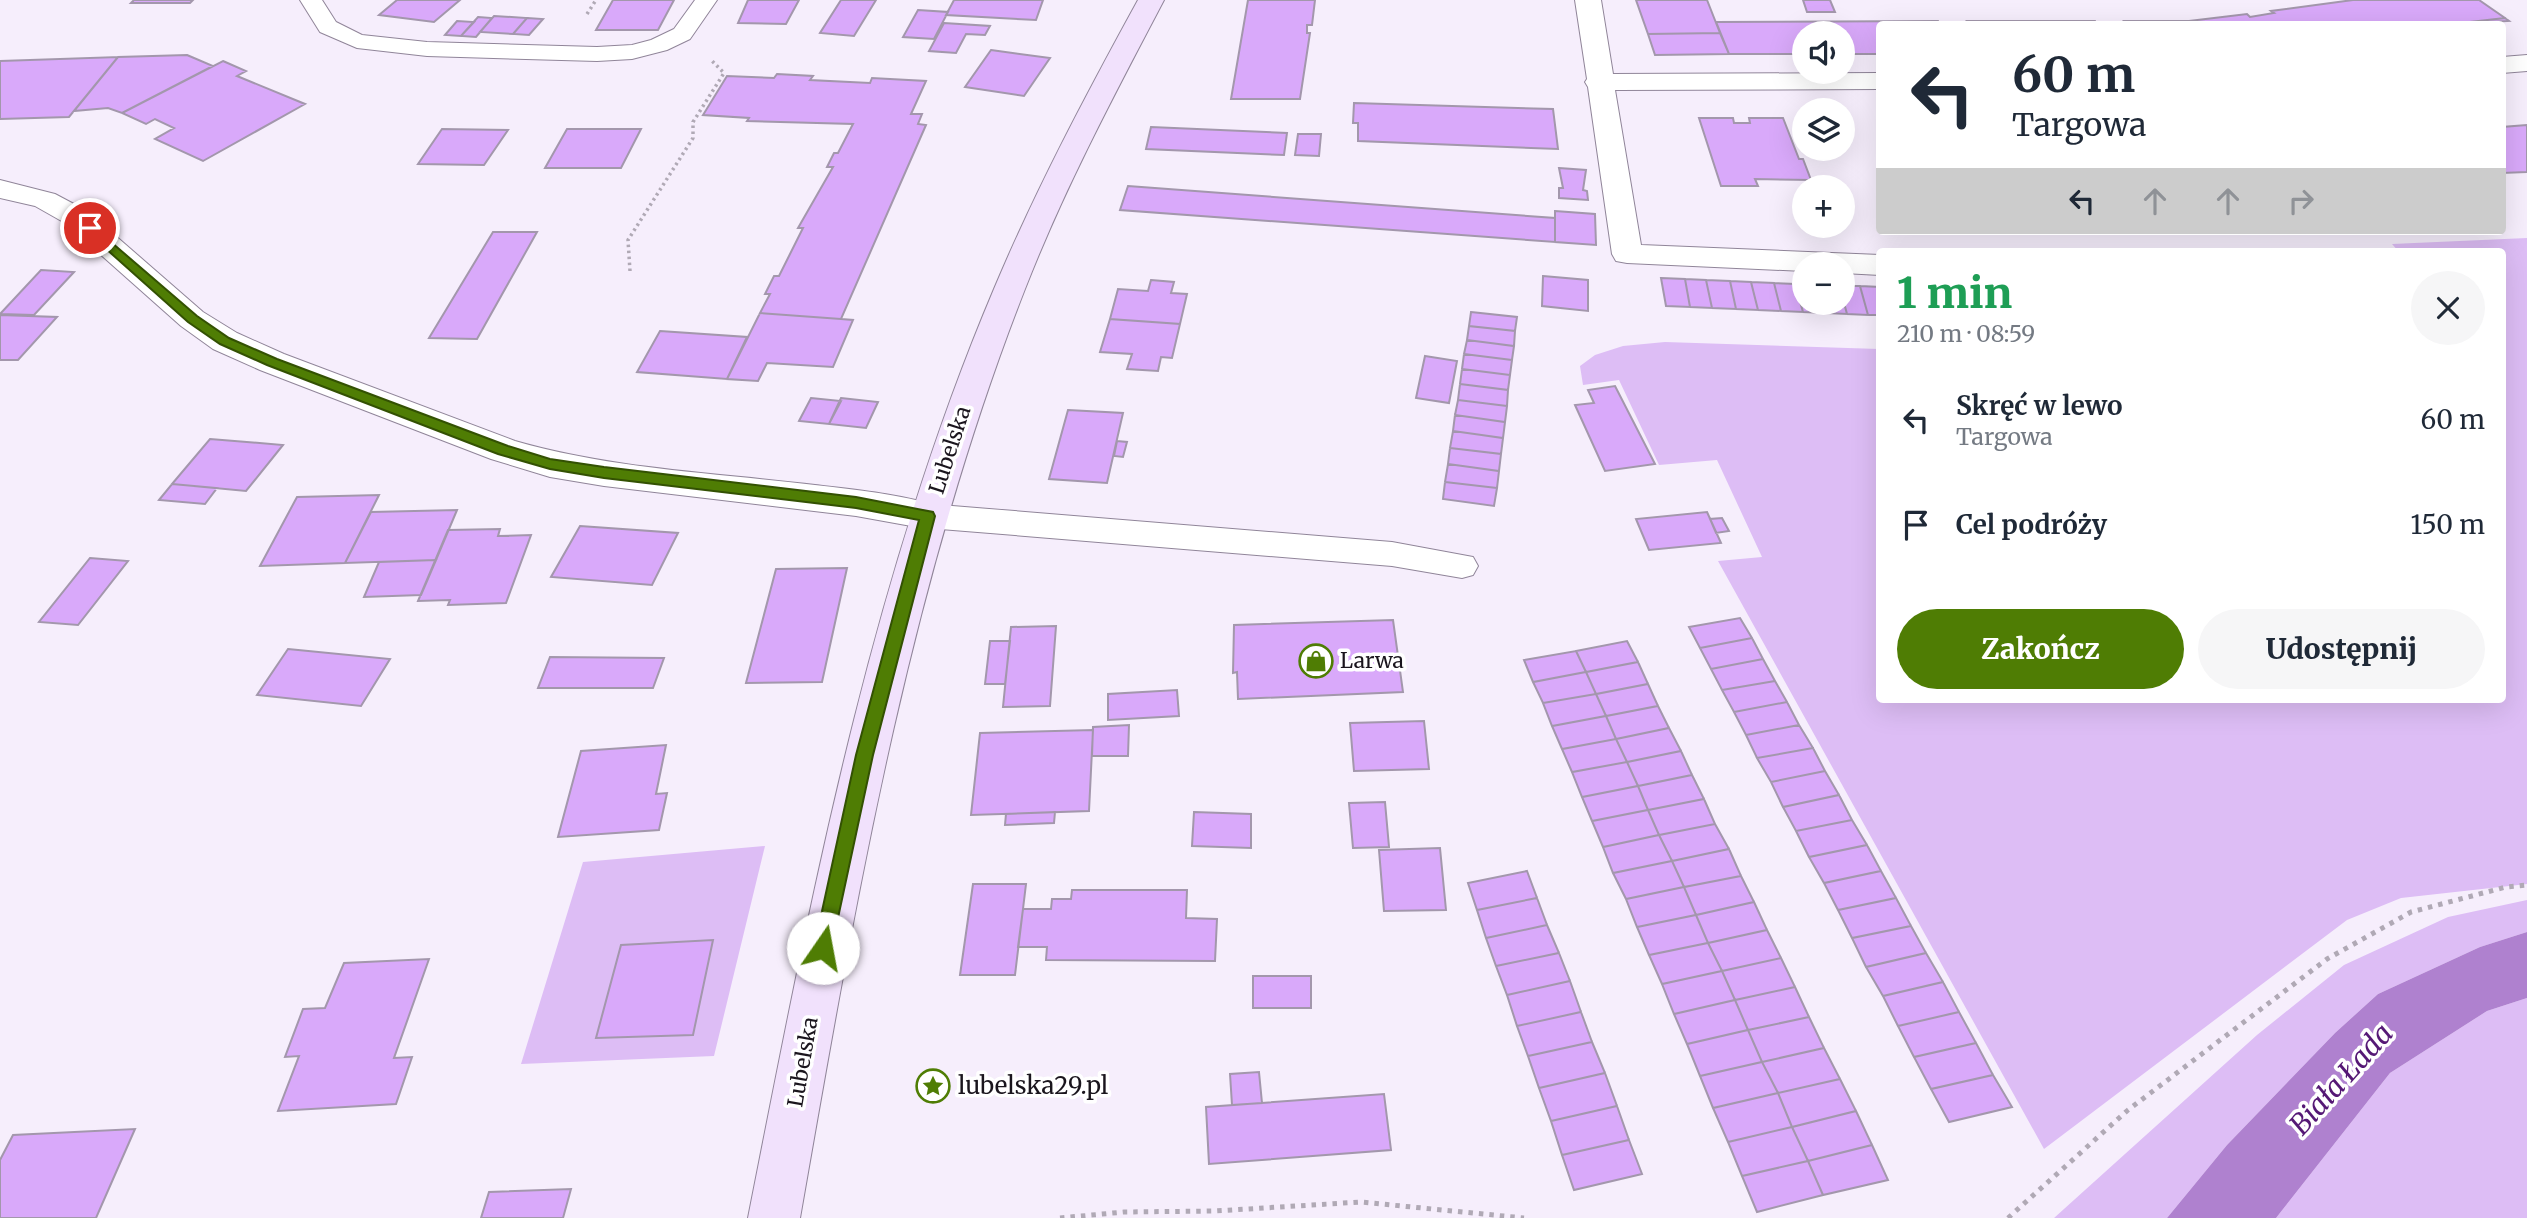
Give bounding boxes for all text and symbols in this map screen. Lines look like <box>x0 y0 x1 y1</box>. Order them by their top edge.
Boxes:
map controls <box>1792 21 1855 315</box>
button: sound <box>1792 21 1855 84</box>
text: 60 m <box>2012 44 2135 105</box>
icon: left <box>1897 49 1988 140</box>
button: layers <box>1792 98 1855 161</box>
text: Targowa <box>2012 105 2146 145</box>
button: + <box>1792 175 1855 238</box>
icon: left <box>2063 182 2101 220</box>
icon: ahead <box>2136 182 2174 220</box>
icon: ahead <box>2209 182 2247 220</box>
icon: right <box>2282 182 2320 220</box>
pin <box>60 198 120 258</box>
icon: arrive <box>71 209 109 247</box>
button: − <box>1792 252 1855 315</box>
text: 1 min <box>1897 267 2012 319</box>
button: close <box>2411 271 2485 345</box>
text: 210 m · 08:59 <box>1897 319 2035 348</box>
text: Skręć w lewo <box>1956 389 2123 422</box>
icon: left <box>1897 401 1935 439</box>
street label: Lubelska <box>923 403 976 497</box>
text: 60 m <box>2421 403 2485 436</box>
text: Targowa <box>1956 422 2053 451</box>
icon: arrive <box>1897 506 1935 544</box>
text: Cel podróży <box>1956 508 2107 541</box>
text: 150 m <box>2411 508 2485 541</box>
button: Zakończ <box>1897 609 2184 689</box>
button: Udostępnij <box>2198 609 2485 689</box>
shop icon: Larwa <box>1297 642 1335 680</box>
place label: Larwa <box>1340 647 1404 674</box>
position arrow <box>786 911 860 985</box>
street label: Lubelska <box>781 1015 824 1109</box>
water label: Biała Łada <box>2282 1016 2400 1142</box>
place icon: lubelska29.pl <box>914 1067 952 1105</box>
place label: lubelska29.pl <box>958 1070 1108 1101</box>

